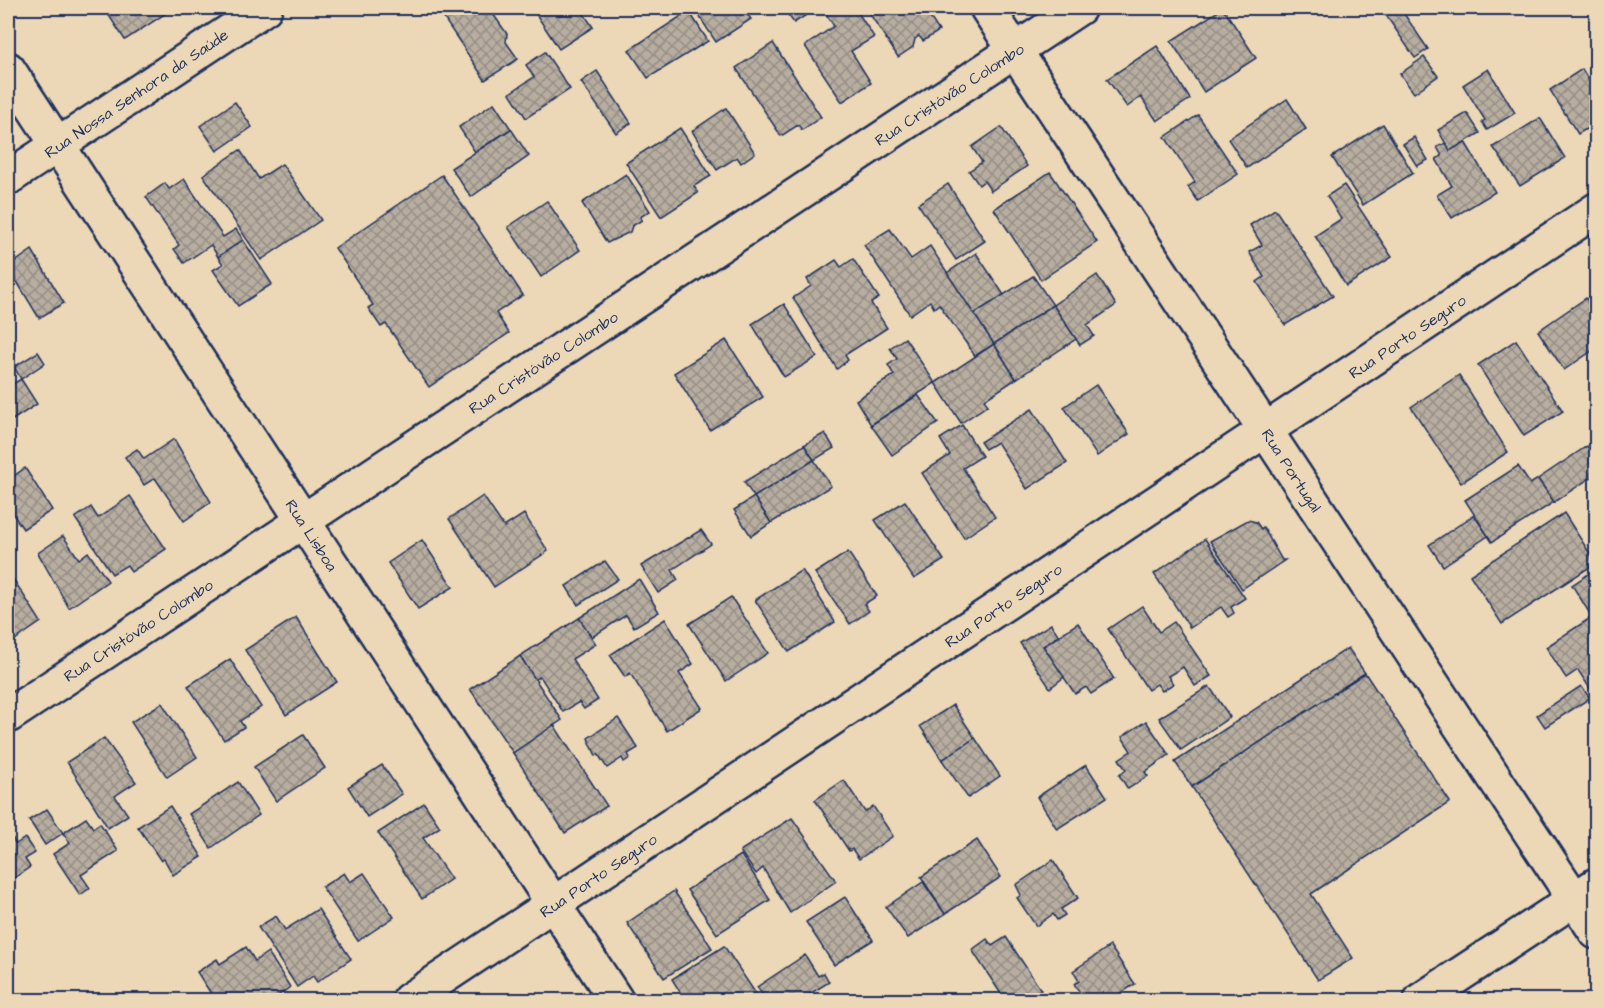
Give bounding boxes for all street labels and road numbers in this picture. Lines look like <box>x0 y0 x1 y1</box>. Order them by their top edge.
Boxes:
street label: Rua Nossa Senhora da Saúde <box>40 24 233 164</box>
street label: Rua Cristóvão Colombo <box>870 38 1029 152</box>
street label: Rua Porto Seguro <box>1345 289 1471 385</box>
street label: Rua Cristóvão Colombo <box>464 306 623 420</box>
street label: Rua Portugal <box>1255 424 1326 517</box>
street label: Rua Lisboa <box>280 495 343 576</box>
street label: Rua Porto Seguro <box>941 558 1067 654</box>
street label: Rua Cristóvão Colombo <box>59 574 218 688</box>
street label: Rua Porto Seguro <box>536 828 662 924</box>

